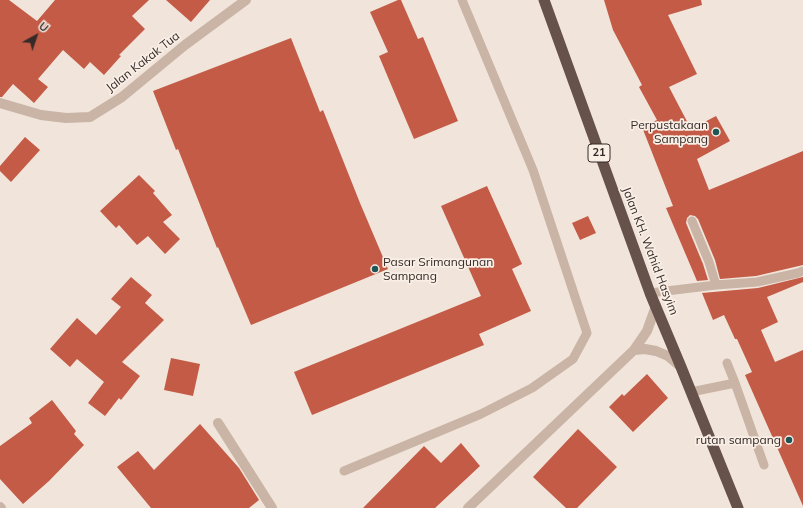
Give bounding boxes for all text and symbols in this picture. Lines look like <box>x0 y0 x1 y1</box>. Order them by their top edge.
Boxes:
north arrow <box>16 16 56 56</box>
text: U <box>36 19 51 35</box>
street label: Jalan Kakak Tua <box>103 29 183 95</box>
place label: Perpustakaan Sampang <box>631 118 708 146</box>
marker: Perpustakaan Sampang <box>711 127 721 137</box>
road number: 21 <box>588 144 610 162</box>
street label: Jalan KH. Wahid Hasyim <box>619 185 681 317</box>
place label: Pasar Srimangunan Sampang <box>383 255 493 283</box>
marker: Pasar Srimangunan Sampang <box>370 264 380 274</box>
place label: rutan sampang <box>696 433 781 447</box>
marker: rutan sampang <box>784 435 794 445</box>

